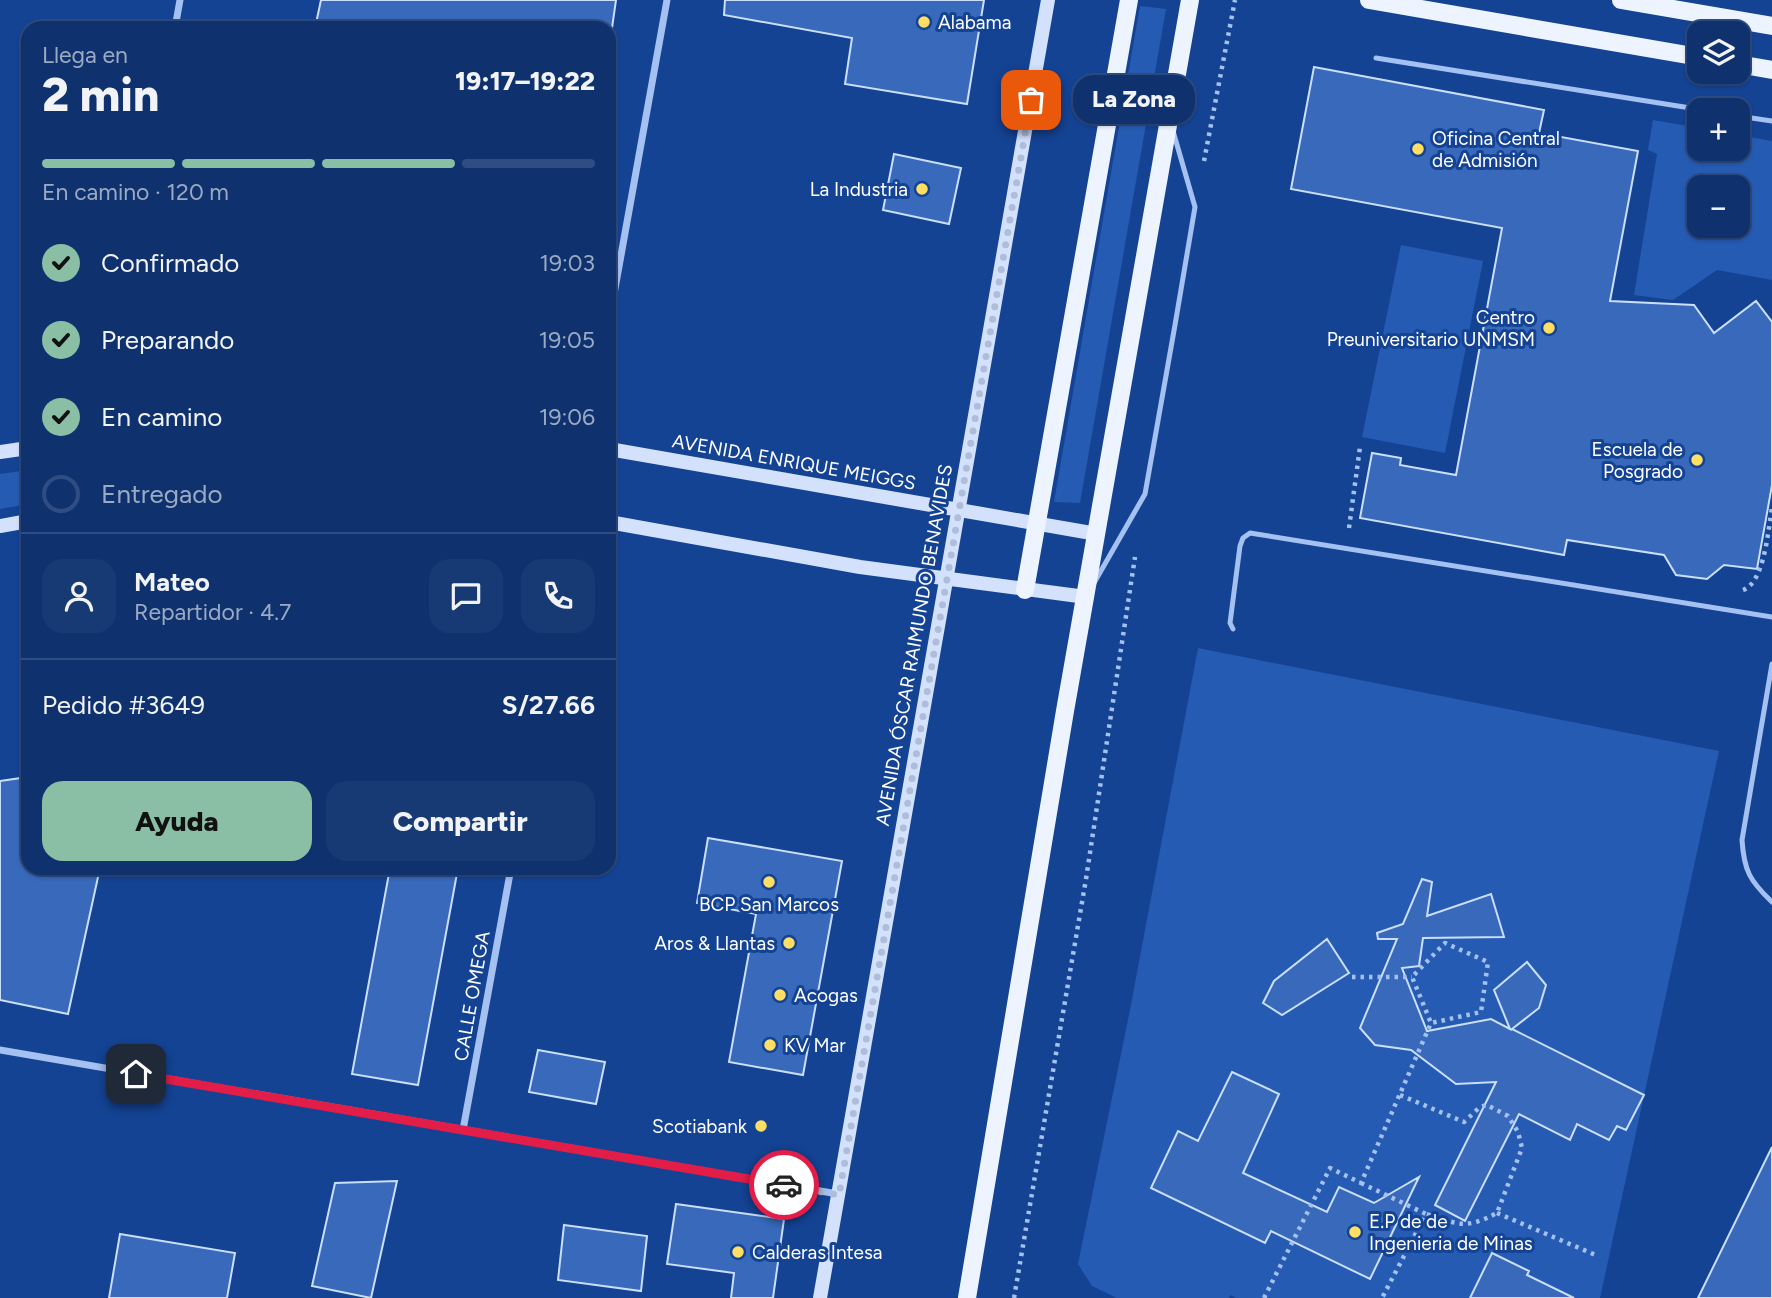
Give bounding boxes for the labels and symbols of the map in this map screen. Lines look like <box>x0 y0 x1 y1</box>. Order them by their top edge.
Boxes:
place label: Alabama <box>938 11 1011 34</box>
marker: Alabama <box>916 14 932 30</box>
pin <box>1001 70 1061 130</box>
callout: La Zona <box>1073 76 1196 124</box>
place label: Oficina Central de Admisión <box>1432 127 1560 172</box>
marker: Oficina Central de Admisión <box>1410 141 1426 157</box>
place label: La Industria <box>810 178 908 201</box>
marker: La Industria <box>914 181 930 197</box>
place label: Centro Preuniversitario UNMSM <box>1327 306 1535 351</box>
marker: Centro Preuniversitario UNMSM <box>1541 320 1557 336</box>
street label: AVENIDA ENRIQUE MEIGGS <box>670 429 918 495</box>
place label: Escuela de Posgrado <box>1592 438 1683 483</box>
marker: Escuela de Posgrado <box>1689 452 1705 468</box>
street label: AVENIDA ÓSCAR RAIMUNDO BENAVIDES <box>871 462 957 828</box>
marker: BCP San Marcos <box>761 874 777 890</box>
place label: BCP San Marcos <box>699 893 839 916</box>
street label: CALLE OMEGA <box>449 929 495 1063</box>
place label: Aros & Llantas <box>654 932 775 955</box>
marker: Aros & Llantas <box>781 935 797 951</box>
place label: Acogas <box>794 984 858 1007</box>
marker: Acogas <box>772 987 788 1003</box>
place label: KV Mar <box>784 1034 846 1057</box>
marker: KV Mar <box>762 1037 778 1053</box>
pin <box>106 1044 166 1104</box>
place label: Scotiabank <box>652 1115 748 1138</box>
marker: Scotiabank <box>753 1118 769 1134</box>
courier <box>749 1150 819 1220</box>
place label: E.P de de Ingenieria de Minas <box>1369 1210 1533 1255</box>
marker: E.P de de Ingenieria de Minas <box>1347 1224 1363 1240</box>
place label: Calderas Intesa <box>752 1241 883 1264</box>
marker: Calderas Intesa <box>730 1244 746 1260</box>

